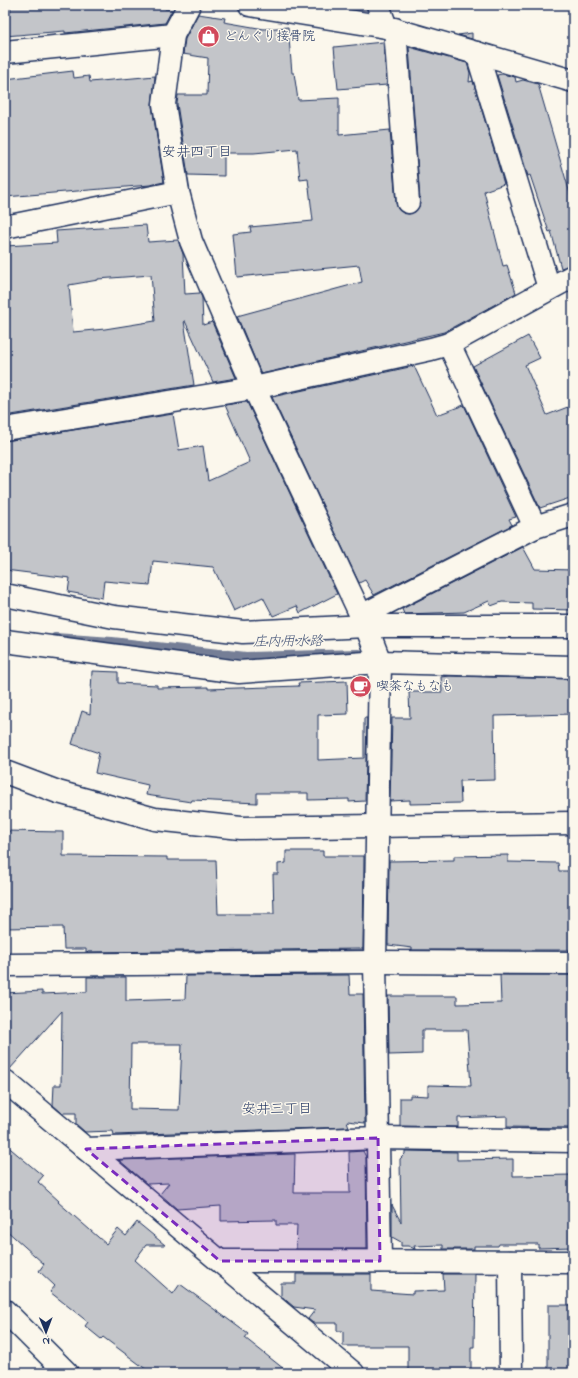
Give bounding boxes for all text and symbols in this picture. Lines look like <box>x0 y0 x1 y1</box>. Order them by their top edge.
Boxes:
shop icon: どんぐり接骨院 <box>195 23 221 49</box>
place label: どんぐり接骨院 <box>224 27 315 46</box>
district label: 安井四丁目 <box>162 142 232 163</box>
water label: 庄内用水路 <box>253 631 324 653</box>
cafe icon: 喫茶なもなも <box>347 673 373 699</box>
place label: 喫茶なもなも <box>376 677 454 696</box>
district label: 安井三丁目 <box>242 1099 312 1120</box>
north arrow <box>26 1312 66 1352</box>
text: N <box>42 1333 50 1349</box>

